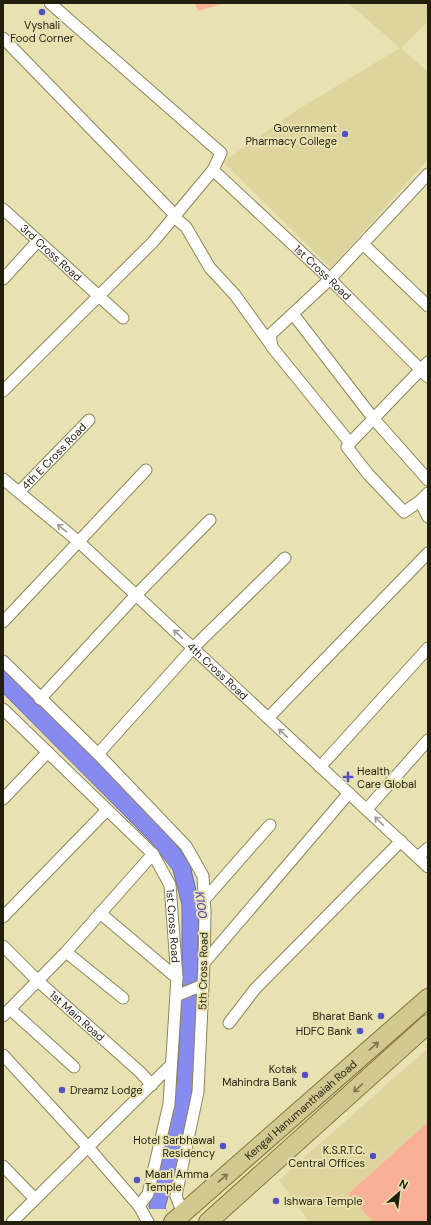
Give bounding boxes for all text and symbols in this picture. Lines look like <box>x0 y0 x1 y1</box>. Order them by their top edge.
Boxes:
marker: Vyshali Food Corner <box>37 7 47 17</box>
place label: Vyshali Food Corner <box>10 18 74 45</box>
place label: Government Pharmacy College <box>245 121 337 148</box>
marker: Government Pharmacy College <box>340 129 350 139</box>
street label: 3rd Cross Road <box>17 221 85 284</box>
street label: 1st Cross Road <box>291 242 354 303</box>
street label: 4th E Cross Road <box>18 420 89 492</box>
one-way arrow <box>57 523 67 532</box>
one-way arrow <box>173 630 183 639</box>
street label: 4th Cross Road <box>184 639 251 703</box>
one-way arrow <box>278 728 288 738</box>
place label: Health Care Global <box>357 764 417 791</box>
marker: Health Care Global <box>342 771 354 783</box>
one-way arrow <box>374 816 385 825</box>
street label: 1st Cross Road <box>163 889 183 963</box>
water label: K100 <box>191 890 211 920</box>
street label: 5th Cross Road <box>195 932 211 1010</box>
street label: 1st Main Road <box>47 988 108 1044</box>
place label: Bharat Bank <box>312 1009 373 1023</box>
marker: Bharat Bank <box>376 1011 386 1021</box>
place label: HDFC Bank <box>296 1024 352 1038</box>
marker: HDFC Bank <box>355 1026 365 1036</box>
one-way arrow <box>368 1041 379 1050</box>
street label: Kengal Hanumanthaiah Road <box>242 1057 360 1163</box>
place label: Kotak Mahindra Bank <box>222 1062 297 1089</box>
marker: Kotak Mahindra Bank <box>300 1070 310 1080</box>
place label: Dreamz Lodge <box>70 1083 143 1097</box>
one-way arrow <box>352 1084 363 1093</box>
marker: Dreamz Lodge <box>57 1085 67 1095</box>
place label: Hotel Sarbhawal Residency <box>133 1133 215 1160</box>
marker: Hotel Sarbhawal Residency <box>218 1141 228 1151</box>
place label: K.S.R.T.C. Central Offices <box>288 1143 365 1170</box>
marker: K.S.R.T.C. Central Offices <box>368 1151 378 1161</box>
place label: Maari Amma Temple <box>145 1167 209 1194</box>
one-way arrow <box>218 1173 229 1182</box>
north arrow <box>379 1173 419 1213</box>
marker: Maari Amma Temple <box>132 1175 142 1185</box>
text: N <box>397 1176 411 1192</box>
place label: Ishwara Temple <box>284 1194 362 1208</box>
marker: Ishwara Temple <box>271 1196 281 1206</box>

